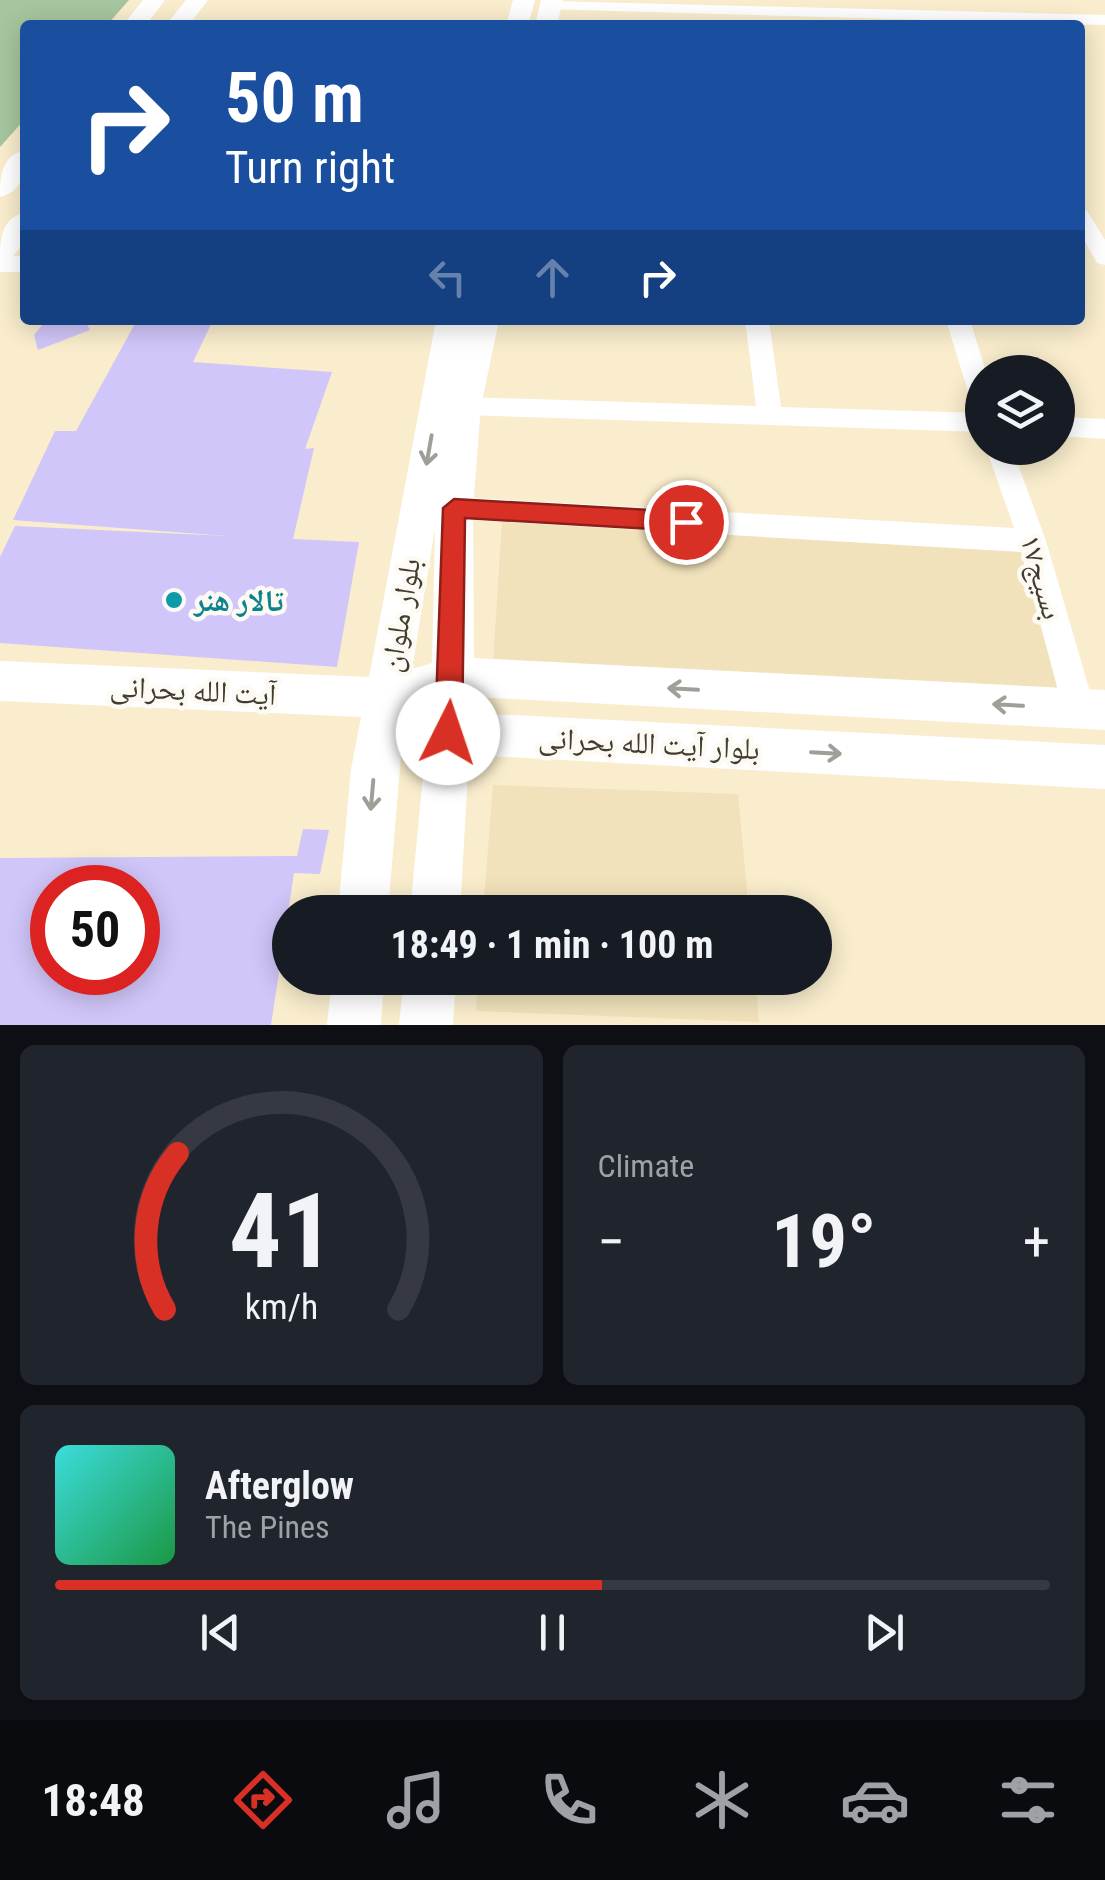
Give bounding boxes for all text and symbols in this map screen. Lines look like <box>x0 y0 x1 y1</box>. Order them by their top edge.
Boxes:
text: 50 m <box>225 57 364 139</box>
icon: right <box>60 60 190 190</box>
text: Turn right <box>225 141 395 194</box>
icon: left <box>420 250 475 305</box>
icon: ahead <box>525 250 580 305</box>
icon: right <box>630 250 685 305</box>
map controls <box>965 355 1075 465</box>
button: layers <box>965 355 1075 465</box>
one-way arrow <box>419 434 438 466</box>
pin <box>644 480 729 565</box>
icon: arrive <box>659 495 714 550</box>
street label: بسیج۱۷ <box>1011 531 1071 624</box>
street label: بلوار ملوان <box>373 555 428 675</box>
place label: تالار هنر <box>192 583 284 618</box>
marker: تالار هنر <box>163 589 185 611</box>
street label: آیت الله بحرانی <box>109 668 278 713</box>
one-way arrow <box>667 679 700 698</box>
position arrow <box>396 681 500 785</box>
one-way arrow <box>992 695 1024 714</box>
street label: بلوار آیت الله بحرانی <box>537 720 761 767</box>
one-way arrow <box>809 743 841 762</box>
one-way arrow <box>363 778 382 810</box>
speed limit sign: 50 <box>30 865 160 995</box>
text: 18:49 · 1 min · 100 m <box>391 923 713 967</box>
text: Climate <box>598 1147 694 1185</box>
text: 41 <box>229 1171 334 1292</box>
text: 19° <box>771 1197 876 1285</box>
text: − <box>598 1210 625 1274</box>
text: + <box>1023 1210 1050 1274</box>
text: km/h <box>244 1286 318 1328</box>
text: Afterglow <box>205 1464 354 1508</box>
text: The Pines <box>205 1508 330 1546</box>
icon: previous <box>193 1605 248 1660</box>
icon: pause <box>525 1605 580 1660</box>
icon: next <box>857 1605 912 1660</box>
icon: directions <box>228 1765 298 1835</box>
icon: music <box>381 1765 451 1835</box>
icon: phone <box>534 1765 604 1835</box>
icon: climate <box>687 1765 757 1835</box>
icon: car <box>840 1765 910 1835</box>
icon: filters <box>993 1765 1063 1835</box>
text: 18:48 <box>42 1774 145 1827</box>

